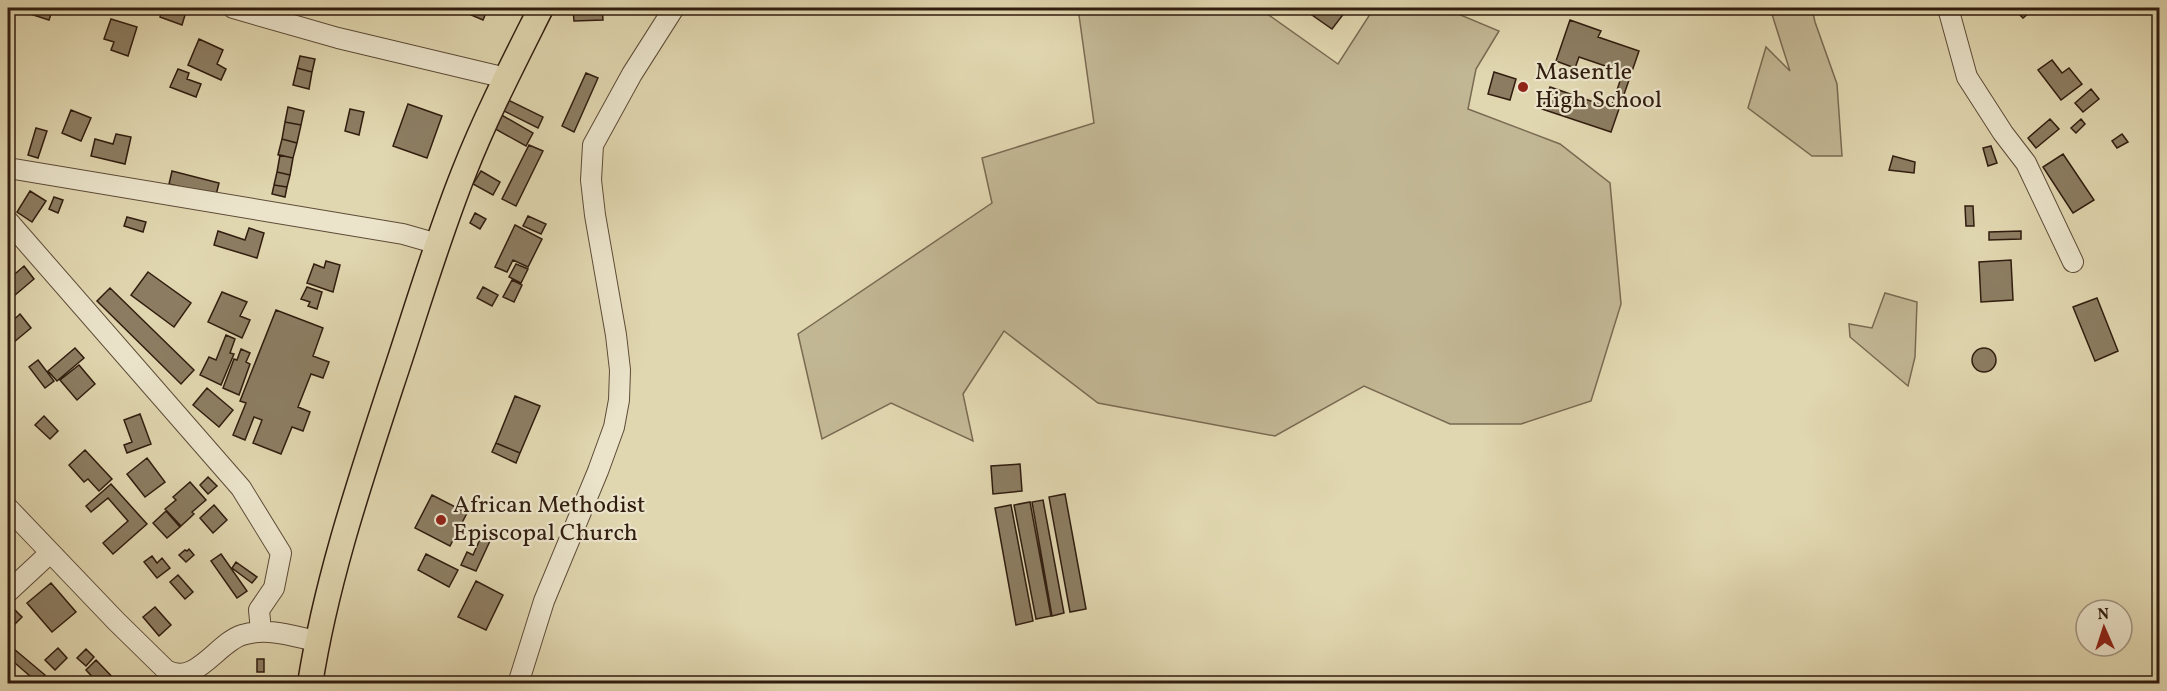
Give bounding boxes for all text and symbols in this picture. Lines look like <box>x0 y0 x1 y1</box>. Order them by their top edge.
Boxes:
place label: Masentle High School <box>1535 56 1662 118</box>
marker: Masentle High School <box>1516 80 1530 94</box>
place label: African Methodist Episcopal Church <box>453 489 645 551</box>
marker: African Methodist Episcopal Church <box>434 513 448 527</box>
north arrow <box>2074 598 2134 658</box>
text: N <box>2097 604 2110 626</box>

